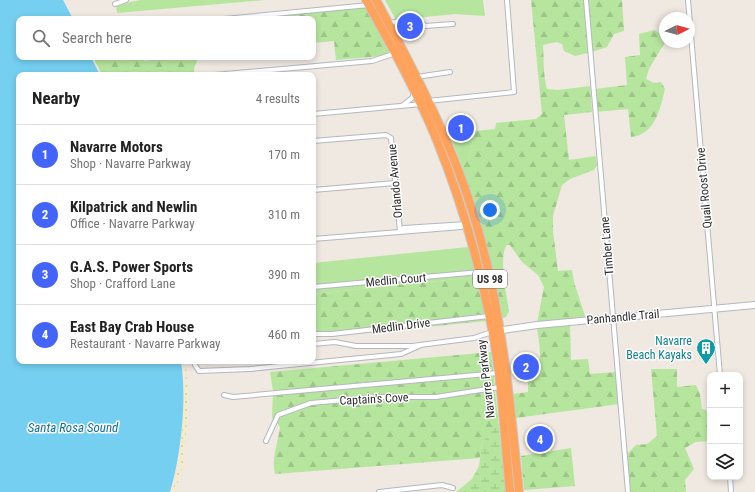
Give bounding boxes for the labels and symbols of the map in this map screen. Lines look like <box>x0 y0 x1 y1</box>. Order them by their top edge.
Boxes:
pin: 3 <box>397 11 423 41</box>
north arrow <box>659 12 695 48</box>
pin: 1 <box>448 113 474 143</box>
street label: Orlando Avenue <box>385 143 405 219</box>
street label: Quail Roost Drive <box>693 147 715 229</box>
your location <box>480 200 500 220</box>
street label: Timber Lane <box>597 216 617 276</box>
street label: Medlin Court <box>365 270 427 290</box>
road number: US 98 <box>473 270 507 288</box>
street label: Panhandle Trail <box>586 307 660 327</box>
street label: Medlin Drive <box>371 315 431 337</box>
place label: Navarre Beach Kayaks <box>626 334 692 362</box>
building icon: Navarre Beach Kayaks <box>695 337 717 365</box>
street label: Navarre Parkway <box>474 339 498 419</box>
pin: 2 <box>513 352 539 382</box>
street label: Captain's Cove <box>339 390 409 408</box>
water label: Santa Rosa Sound <box>28 420 119 435</box>
pin: 4 <box>527 424 553 454</box>

